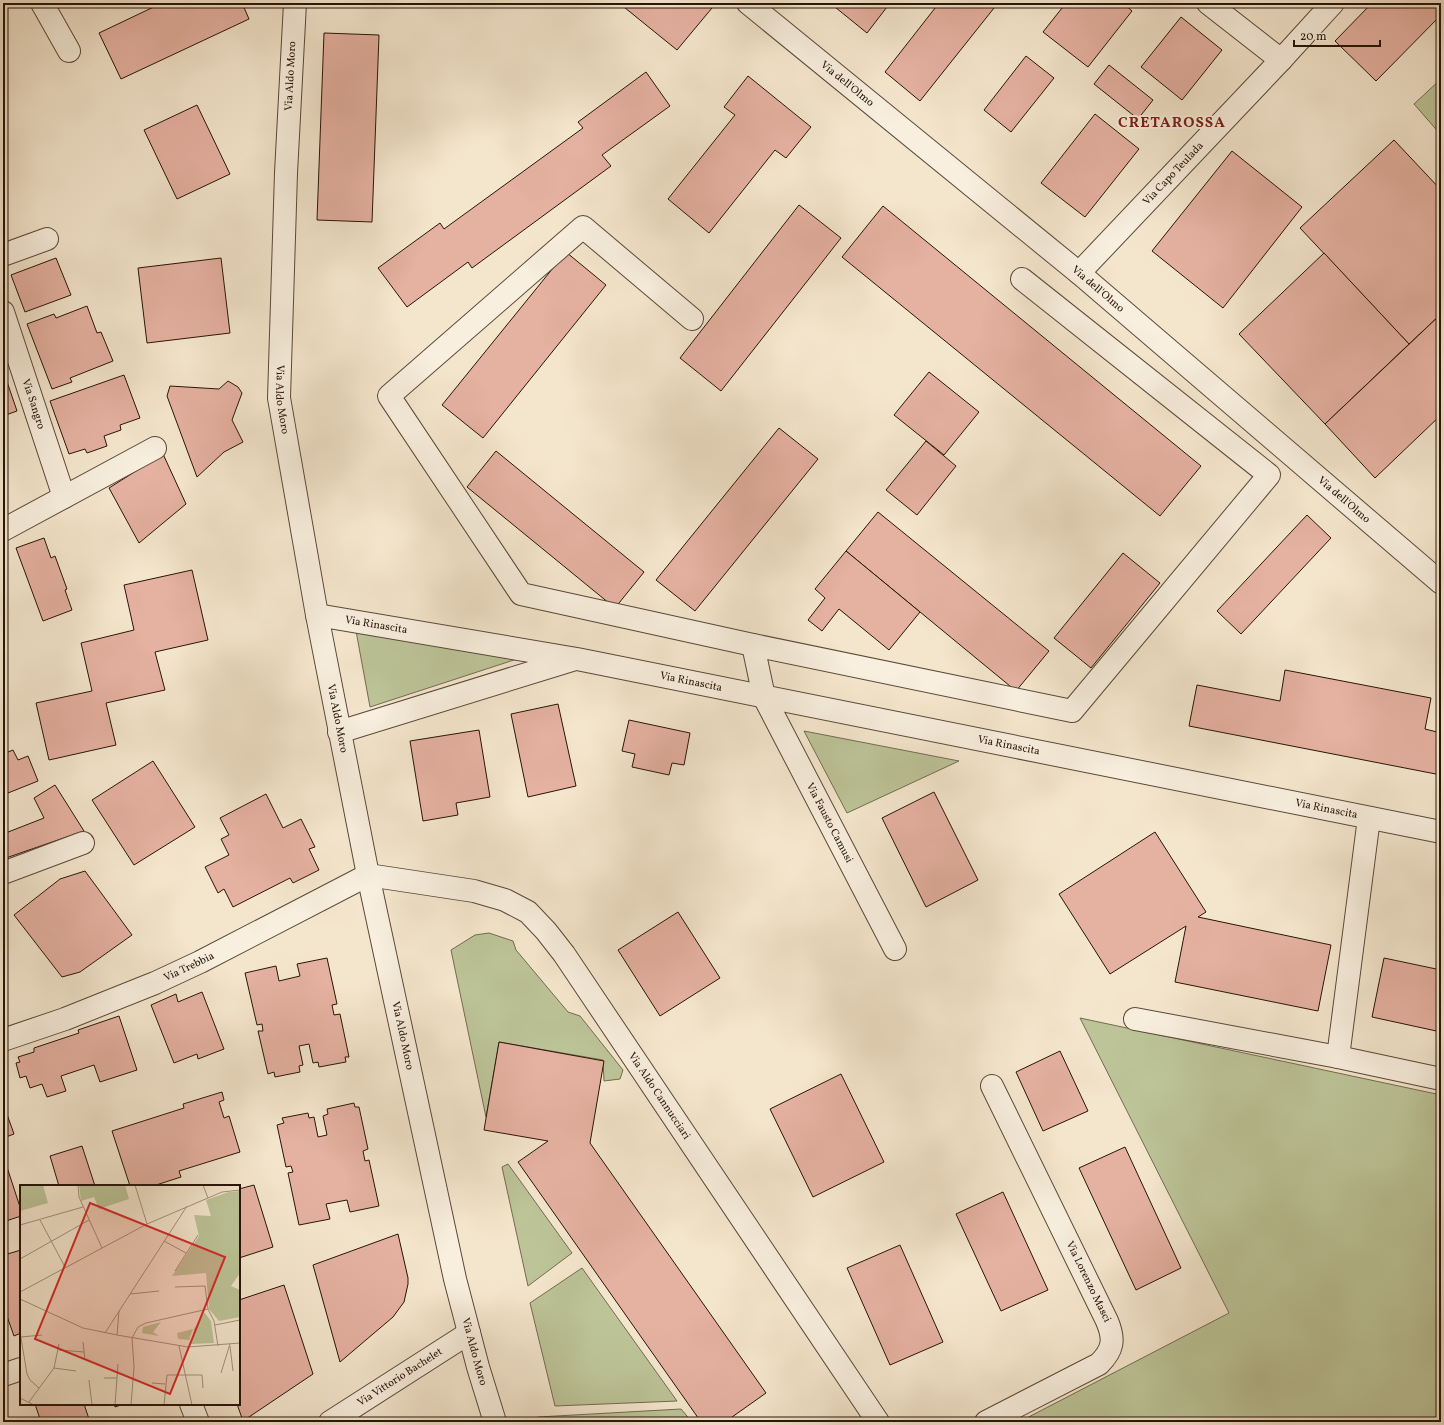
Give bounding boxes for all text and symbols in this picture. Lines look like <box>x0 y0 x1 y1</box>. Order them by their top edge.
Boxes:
scale bar <box>1294 22 1380 48</box>
text: 20 m <box>1300 29 1327 45</box>
street label: Via Aldo Moro <box>282 41 300 111</box>
street label: Via dell'Olmo <box>817 58 877 110</box>
district label: CRETAROSSA <box>1118 113 1226 134</box>
street label: Via Capo Teulada <box>1140 138 1207 209</box>
street label: Via dell'Olmo <box>1068 262 1128 316</box>
street label: Via Aldo Moro <box>271 365 293 435</box>
street label: Via Sangro <box>18 377 49 431</box>
street label: Via dell'Olmo <box>1314 473 1374 527</box>
street label: Via Rinascita <box>344 612 409 638</box>
street label: Via Rinascita <box>659 668 724 695</box>
street label: Via Aldo Moro <box>323 683 351 754</box>
street label: Via Rinascita <box>976 732 1042 759</box>
street label: Via Fausto Camusi <box>802 780 857 866</box>
street label: Via Rinascita <box>1294 795 1359 823</box>
street label: Via Trebbia <box>161 948 217 985</box>
street label: Via Aldo Moro <box>388 1000 417 1071</box>
street label: Via Aldo Cannucciari <box>625 1049 694 1142</box>
inset map <box>20 1185 240 1405</box>
street label: Via Lorenzo Masci <box>1062 1239 1114 1325</box>
street label: Via Aldo Moro <box>458 1316 491 1388</box>
street label: Via Vittorio Bachelet <box>354 1344 446 1410</box>

